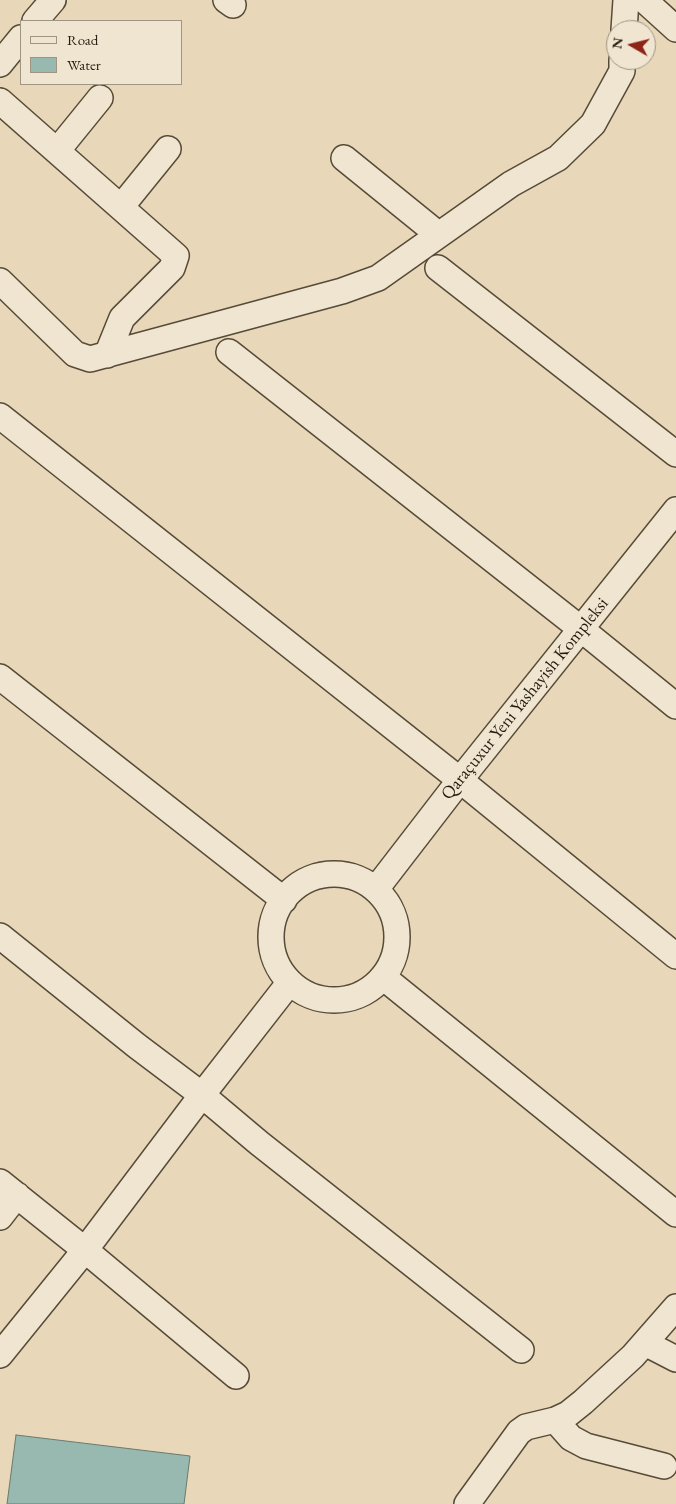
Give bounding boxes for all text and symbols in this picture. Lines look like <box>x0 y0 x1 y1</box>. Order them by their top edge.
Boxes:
legend <box>20 20 182 85</box>
north arrow <box>606 20 656 70</box>
text: Road <box>67 30 98 49</box>
text: N <box>607 36 627 50</box>
text: Water <box>67 55 101 74</box>
street label: Qaraçuxur Yeni Yashayish Kompleksi <box>437 594 613 804</box>

